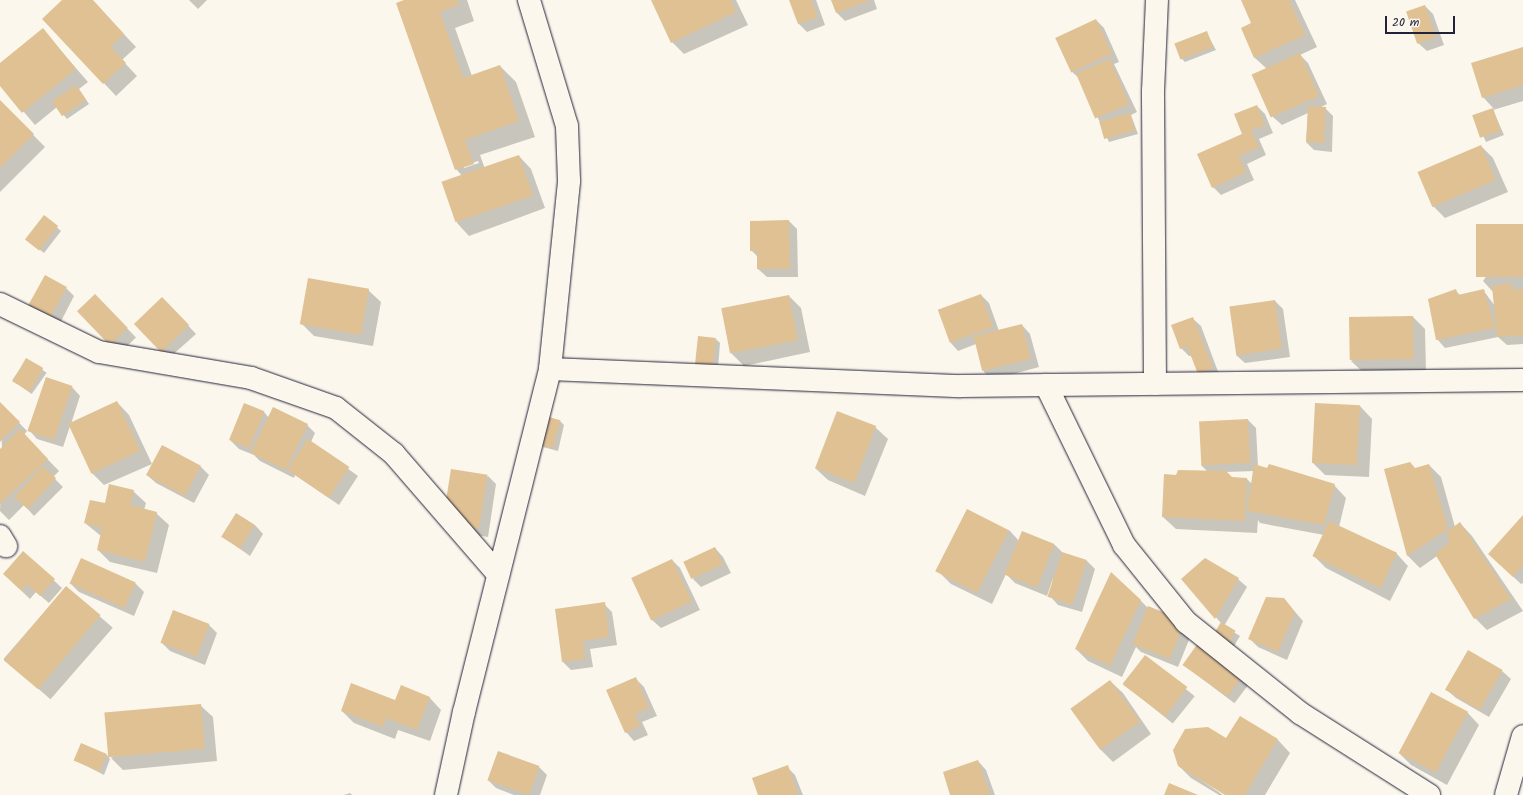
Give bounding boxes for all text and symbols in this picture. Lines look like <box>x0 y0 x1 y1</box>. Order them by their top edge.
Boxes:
scale bar <box>1387 8 1457 34</box>
text: 20 m <box>1392 13 1419 32</box>

